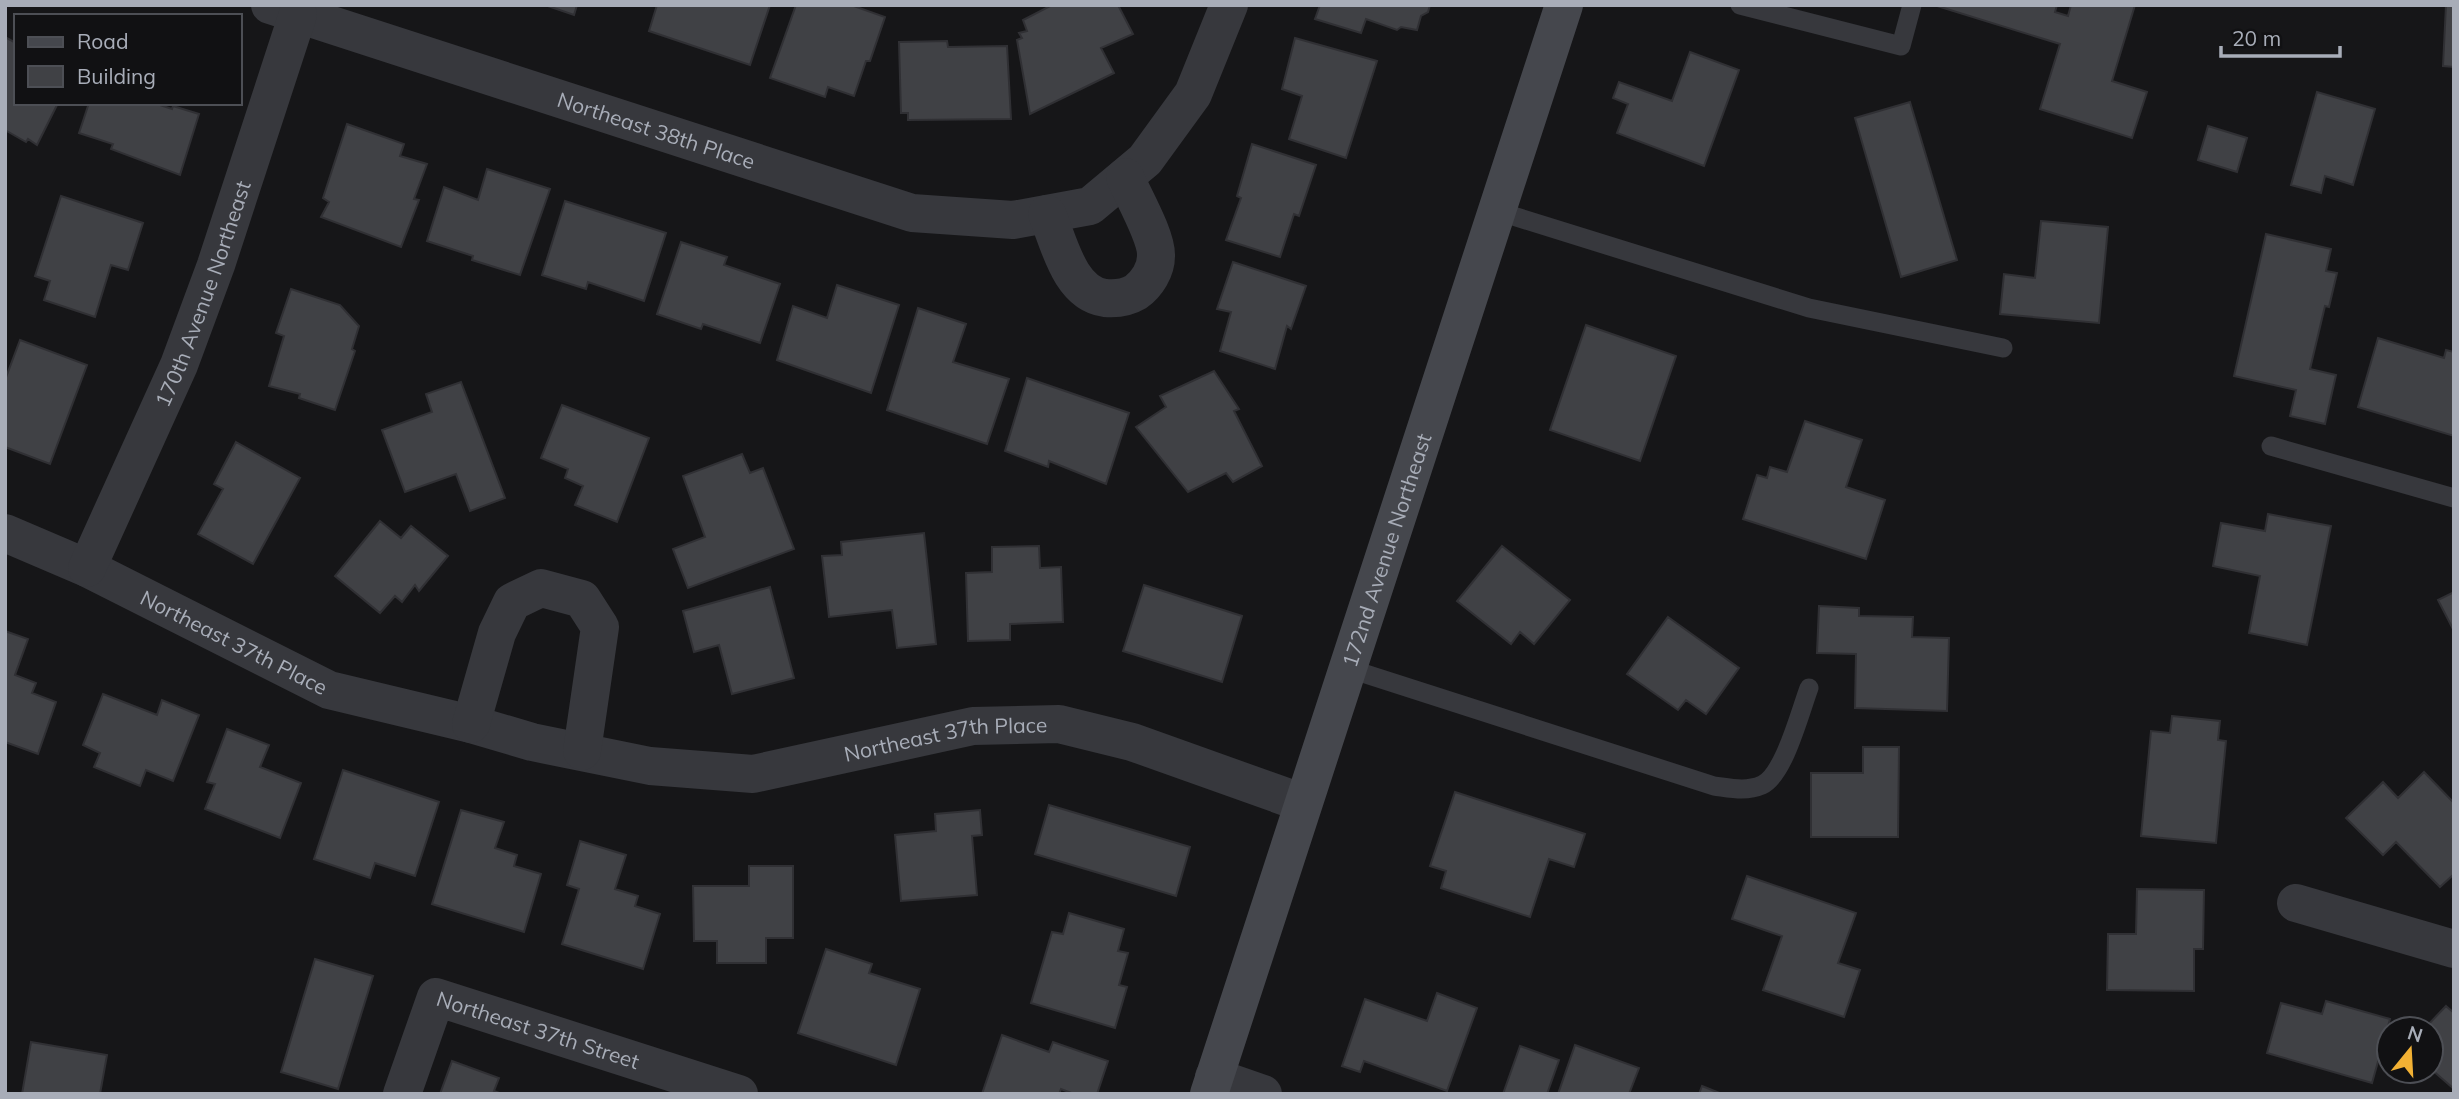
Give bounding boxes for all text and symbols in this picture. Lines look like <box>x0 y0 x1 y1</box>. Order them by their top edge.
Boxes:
legend <box>14 14 242 105</box>
scale bar <box>2221 14 2340 58</box>
text: 20 m <box>2232 25 2281 51</box>
text: Road <box>77 28 128 54</box>
text: Building <box>77 63 156 89</box>
street label: Northeast 38th Place <box>554 86 758 174</box>
street label: 170th Avenue Northeast <box>149 177 256 411</box>
street label: 172nd Avenue Northeast <box>1336 430 1436 670</box>
street label: Northeast 37th Place <box>136 584 332 700</box>
street label: Northeast 37th Place <box>842 711 1048 767</box>
street label: Northeast 37th Street <box>434 985 643 1074</box>
north arrow <box>2375 1015 2445 1085</box>
text: N <box>2405 1020 2426 1047</box>

